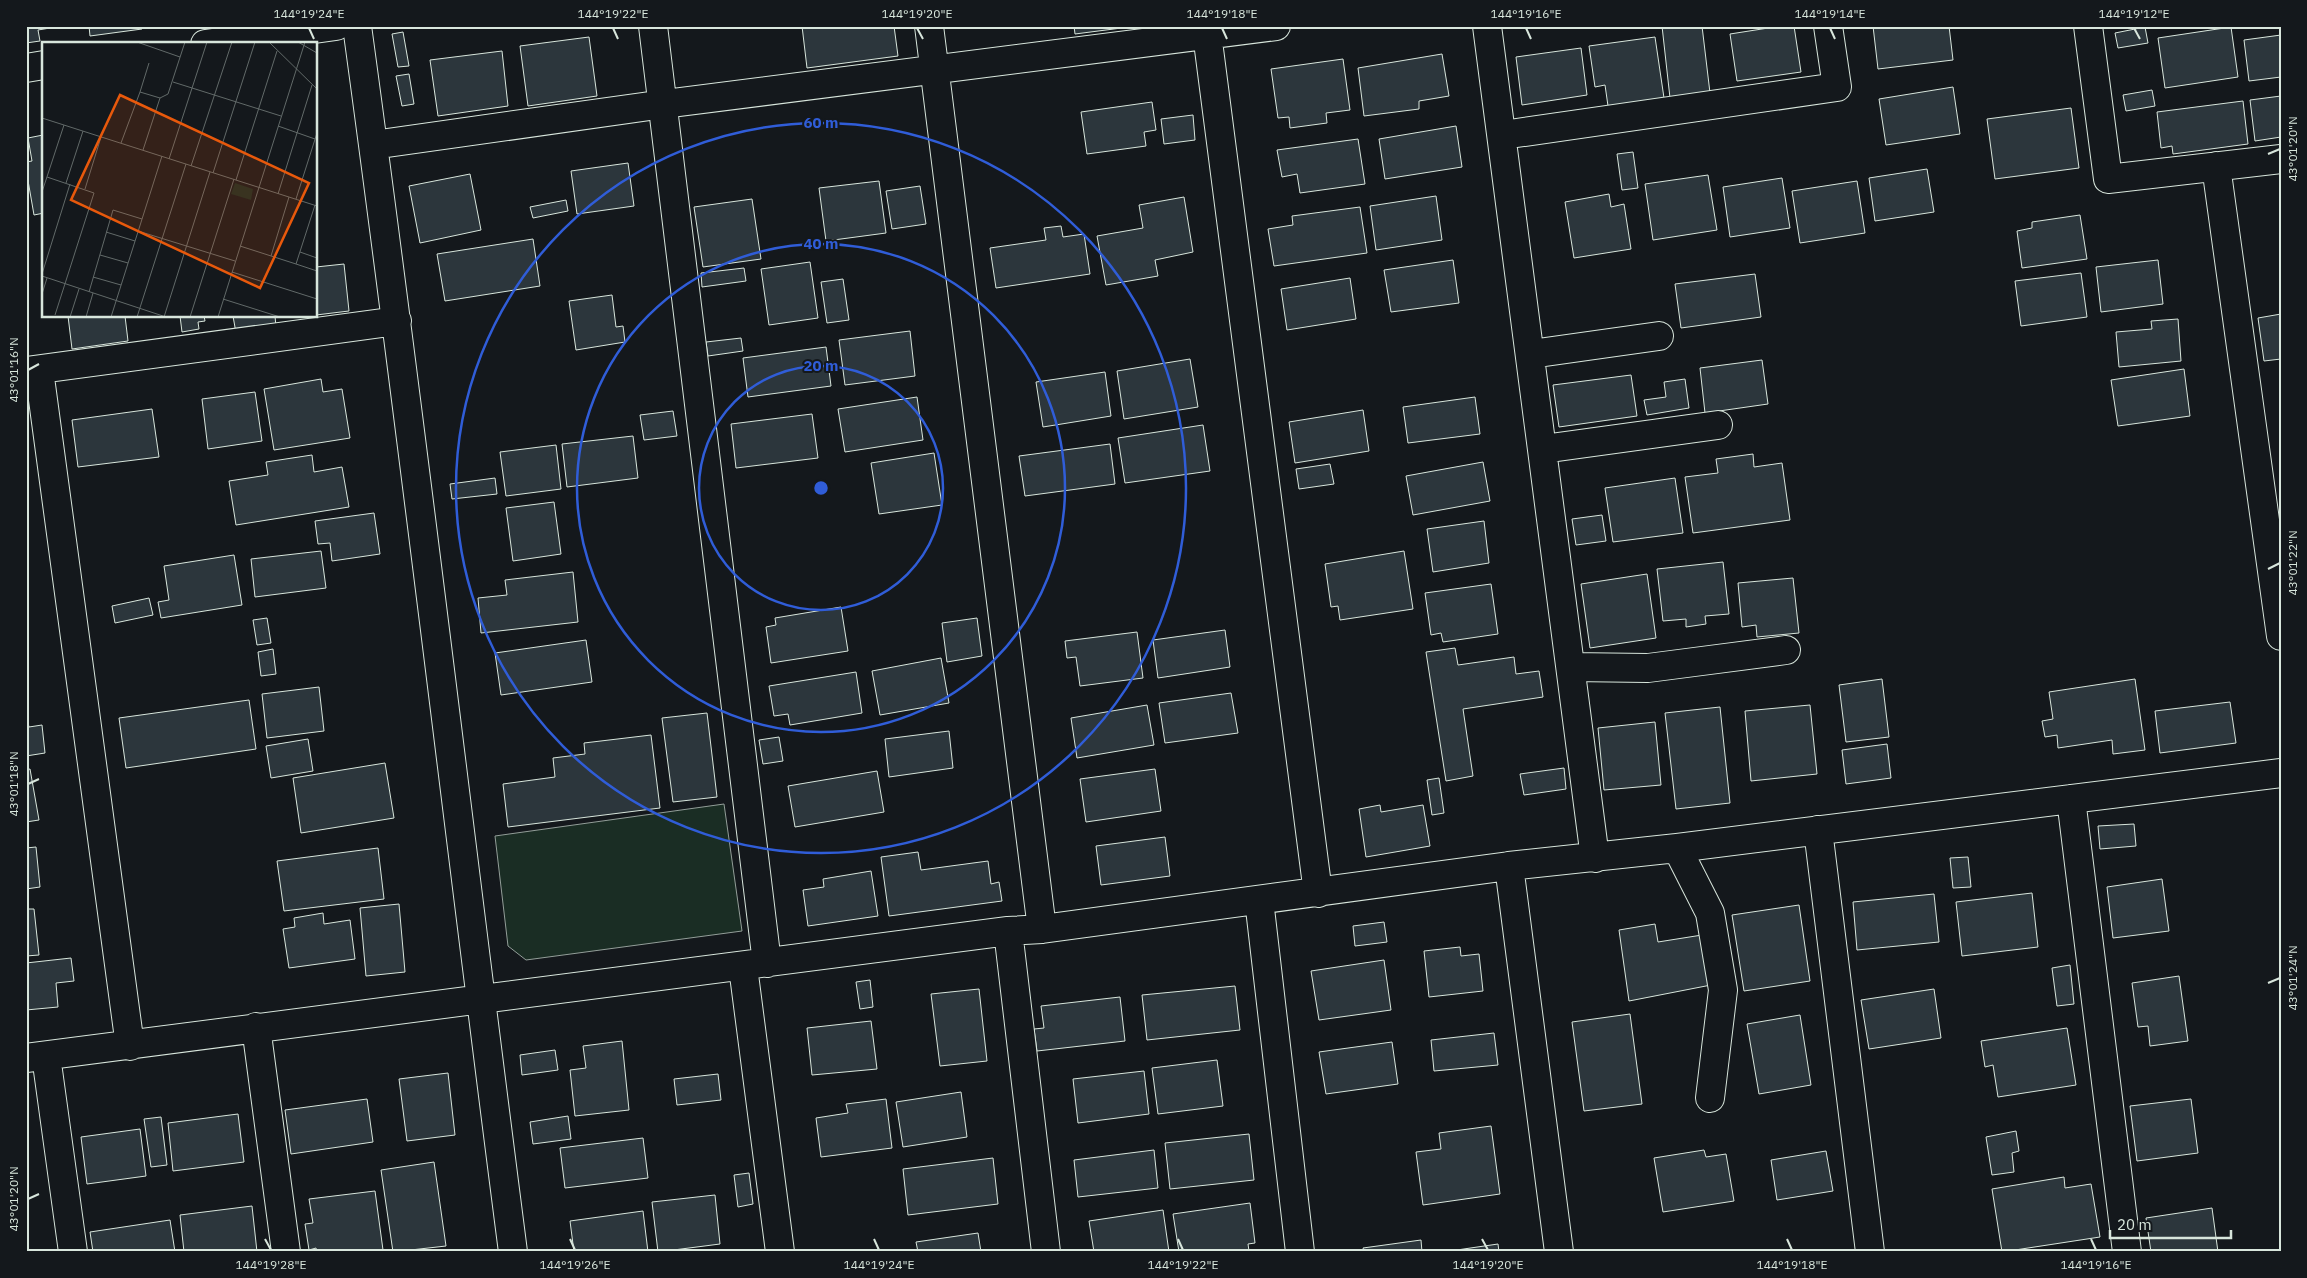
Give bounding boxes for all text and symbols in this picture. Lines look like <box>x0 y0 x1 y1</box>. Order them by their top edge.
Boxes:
text: 144°19'24"E <box>274 6 344 21</box>
text: 144°19'22"E <box>578 6 648 21</box>
text: 144°19'20"E <box>882 6 952 21</box>
text: 144°19'18"E <box>1187 6 1257 21</box>
text: 144°19'16"E <box>1491 6 1561 21</box>
text: 144°19'14"E <box>1795 6 1865 21</box>
text: 144°19'12"E <box>2099 6 2169 21</box>
inset map <box>42 42 318 318</box>
text: 60 m <box>804 113 838 132</box>
text: 43°01'20"N <box>2285 116 2300 182</box>
text: 40 m <box>804 234 838 253</box>
text: 43°01'16"N <box>6 337 21 403</box>
text: 20 m <box>804 356 838 375</box>
centre of rings <box>812 479 830 497</box>
text: 43°01'22"N <box>2285 530 2300 596</box>
text: 43°01'18"N <box>6 751 21 817</box>
text: 43°01'24"N <box>2285 945 2300 1011</box>
text: 43°01'20"N <box>6 1166 21 1232</box>
scale bar <box>2110 1208 2231 1240</box>
text: 20 m <box>2117 1215 2152 1234</box>
text: 144°19'28"E <box>236 1257 306 1272</box>
text: 144°19'26"E <box>540 1257 610 1272</box>
text: 144°19'24"E <box>844 1257 914 1272</box>
text: 144°19'22"E <box>1148 1257 1218 1272</box>
text: 144°19'20"E <box>1453 1257 1523 1272</box>
text: 144°19'18"E <box>1757 1257 1827 1272</box>
text: 144°19'16"E <box>2061 1257 2131 1272</box>

